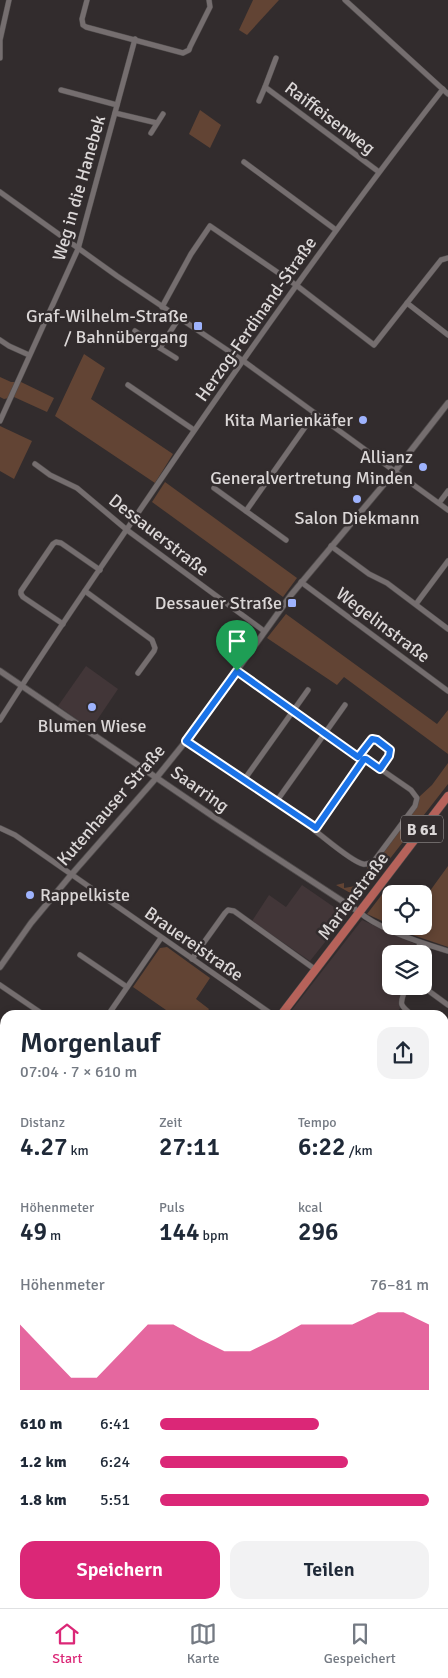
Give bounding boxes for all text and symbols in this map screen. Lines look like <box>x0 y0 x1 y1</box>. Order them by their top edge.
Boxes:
street label: Raiffeisenweg <box>280 77 380 159</box>
street label: Weg in die Hanebek <box>48 113 110 263</box>
street label: Herzog-Ferdinand-Straße <box>191 232 321 406</box>
place label: Graf-Wilhelm-Straße / Bahnübergang <box>26 305 188 348</box>
marker: Graf-Wilhelm-Straße / Bahnübergang <box>192 320 204 332</box>
place label: Kita Marienkäfer <box>224 409 353 431</box>
marker: Kita Marienkäfer <box>357 414 369 426</box>
place label: Allianz Generalvertretung Minden <box>210 446 413 489</box>
marker: Allianz Generalvertretung Minden <box>417 461 429 473</box>
street label: Dessauerstraße <box>105 489 213 581</box>
marker: Salon Diekmann <box>351 493 363 505</box>
place label: Salon Diekmann <box>294 507 420 529</box>
street label: Wegelinstraße <box>332 582 434 668</box>
place label: Dessauer Straße <box>155 592 282 614</box>
marker: Dessauer Straße <box>286 597 298 609</box>
pin <box>216 620 258 671</box>
icon: arrive <box>223 627 251 655</box>
marker: Blumen Wiese <box>86 701 98 713</box>
place label: Blumen Wiese <box>37 715 147 737</box>
street label: Kutenhauser Straße <box>52 740 170 870</box>
street label: Saarring <box>167 761 233 817</box>
road number: B 61 <box>401 816 443 842</box>
street label: Marienstraße <box>313 848 393 944</box>
place label: Rappelkiste <box>40 884 130 906</box>
map controls <box>382 885 432 995</box>
button: locate <box>382 885 432 935</box>
marker: Rappelkiste <box>24 889 36 901</box>
street label: Brauereistraße <box>140 902 248 986</box>
button: layers <box>382 945 432 995</box>
text: Morgenlauf <box>20 1026 160 1060</box>
button: share <box>377 1027 429 1079</box>
text: 07:04 · 7 × 610 m <box>20 1062 137 1082</box>
text: Distanz <box>20 1114 65 1131</box>
text: Zeit <box>159 1114 182 1131</box>
text: Tempo <box>298 1114 337 1131</box>
text: 4.27 <box>20 1131 67 1162</box>
text: 27:11 <box>159 1131 220 1162</box>
text: 6:22 <box>298 1131 346 1162</box>
text: km <box>67 1142 89 1159</box>
text: /km <box>346 1142 373 1159</box>
text: Höhenmeter <box>20 1199 94 1216</box>
text: Puls <box>159 1199 185 1216</box>
text: kcal <box>298 1199 323 1216</box>
text: 49 <box>20 1216 47 1247</box>
text: 144 <box>159 1216 200 1247</box>
text: 296 <box>298 1216 339 1247</box>
text: m <box>47 1227 61 1244</box>
text: bpm <box>200 1227 229 1244</box>
text: Höhenmeter <box>20 1275 105 1295</box>
text: 76–81 m <box>370 1275 429 1295</box>
text: 610 m <box>20 1414 62 1434</box>
text: 6:41 <box>100 1414 130 1434</box>
text: 1.2 km <box>20 1452 67 1472</box>
text: 6:24 <box>100 1452 130 1472</box>
text: 1.8 km <box>20 1490 67 1510</box>
text: 5:51 <box>100 1490 130 1510</box>
button: Speichern <box>20 1541 220 1599</box>
button: Teilen <box>230 1541 429 1599</box>
tab: Start <box>52 1620 82 1667</box>
tab: Karte <box>187 1620 219 1667</box>
tab: Gespeichert <box>324 1620 396 1667</box>

